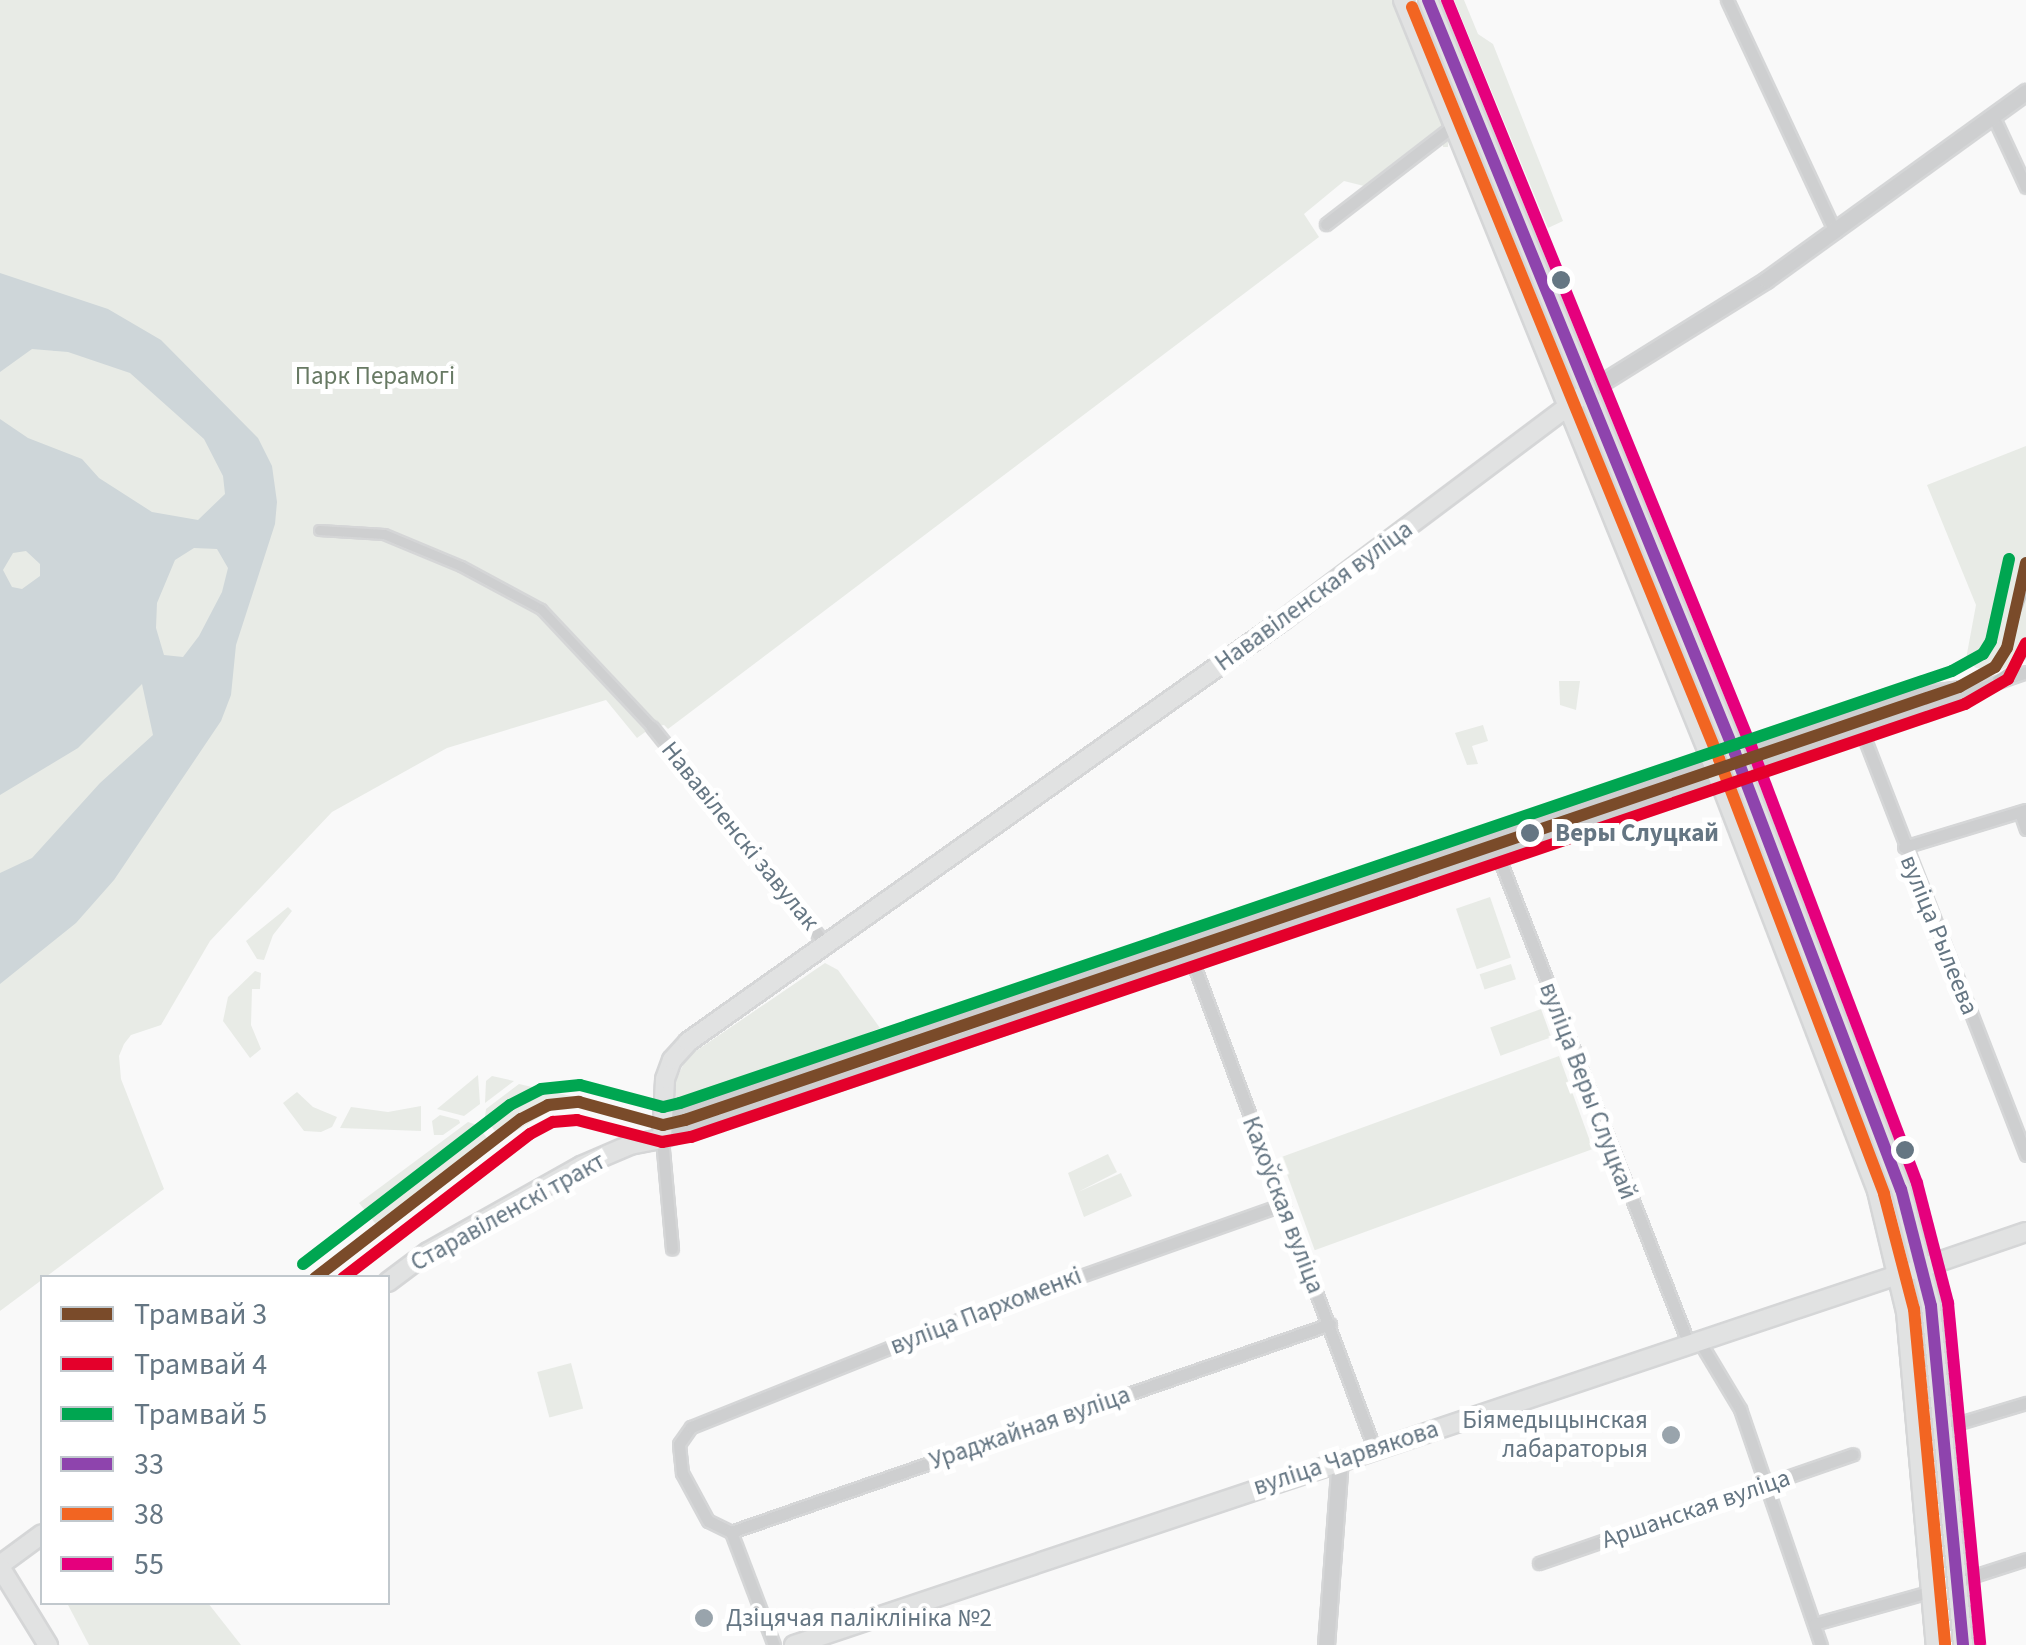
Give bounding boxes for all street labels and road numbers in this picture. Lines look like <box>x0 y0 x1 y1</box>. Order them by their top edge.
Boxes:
street label: Нававіленская вуліца <box>1209 514 1419 678</box>
street label: Нававіленскі завулак <box>655 736 825 936</box>
street label: вуліца Рылеева <box>1893 851 1985 1019</box>
street label: вуліца Веры Слуцкай <box>1533 978 1643 1204</box>
street label: Кахоўская вуліца <box>1235 1112 1331 1298</box>
street label: Старавіленскі тракт <box>405 1146 611 1278</box>
street label: вуліца Пархоменкі <box>886 1261 1086 1361</box>
street label: Ураджайная вуліца <box>926 1380 1134 1476</box>
street label: вуліца Чарвякова <box>1250 1414 1442 1502</box>
street label: Аршанская вуліца <box>1598 1463 1794 1555</box>

